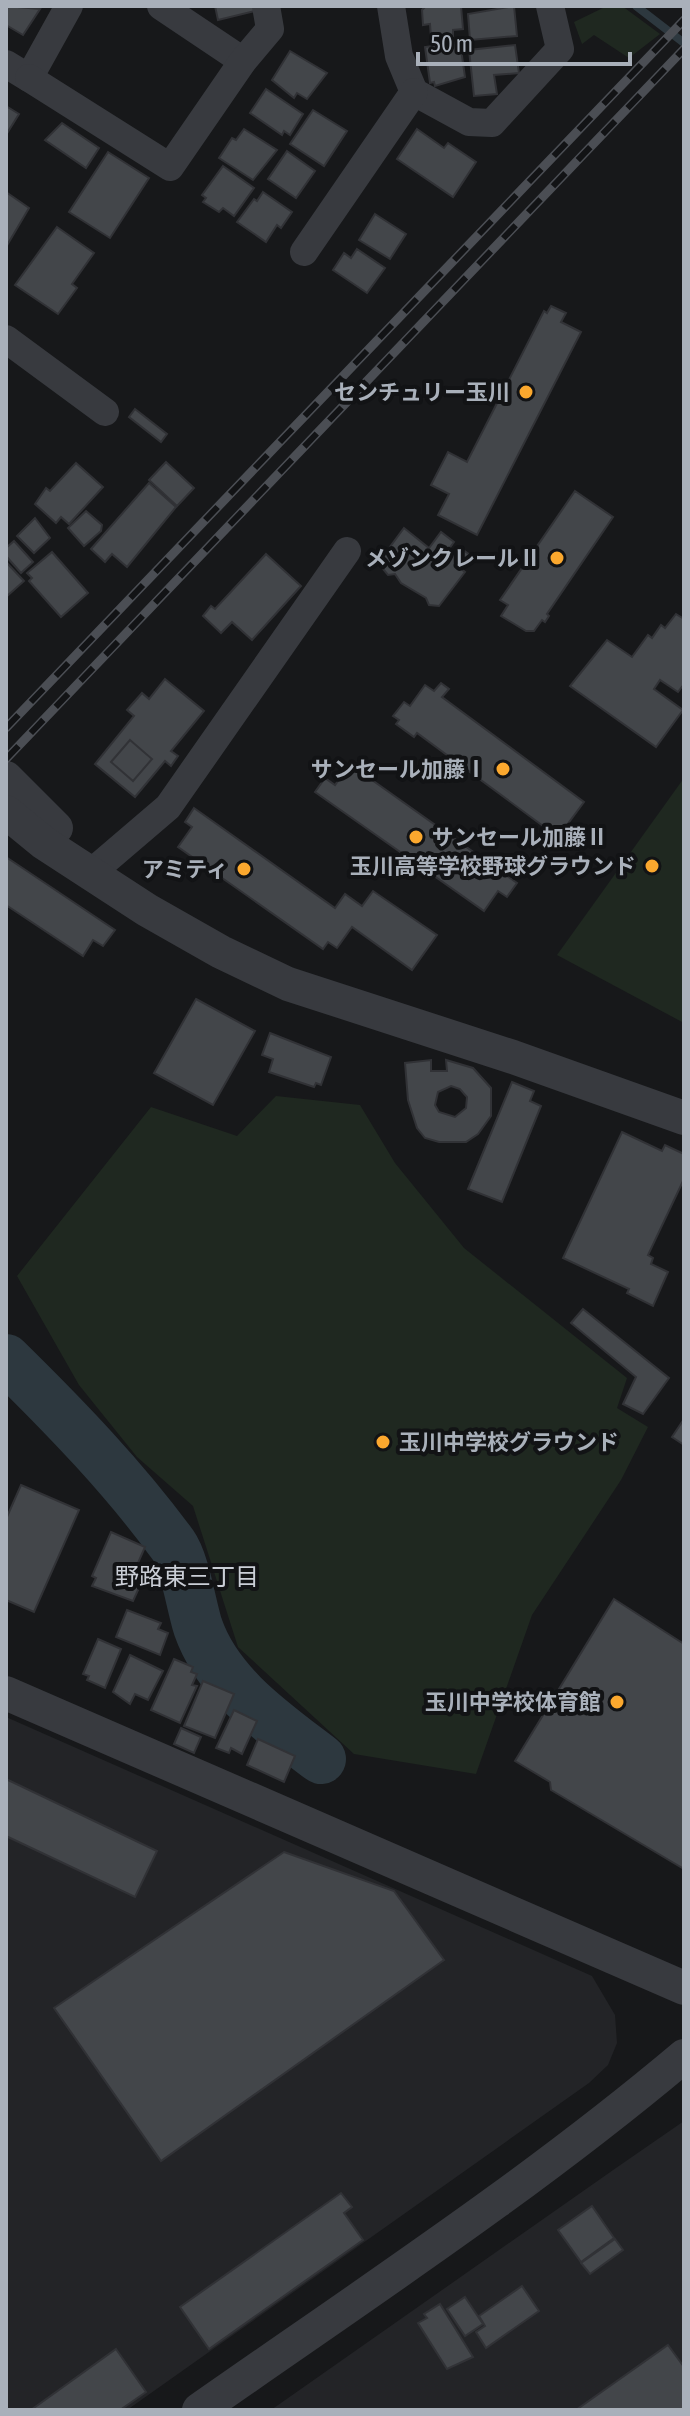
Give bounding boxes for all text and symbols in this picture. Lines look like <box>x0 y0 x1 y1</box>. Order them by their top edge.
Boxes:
scale bar <box>418 16 630 66</box>
text: 50 m <box>430 30 473 57</box>
place label: センチュリー玉川 <box>334 379 510 405</box>
marker: センチュリー玉川 <box>517 383 535 401</box>
place label: メゾンクレールⅡ <box>365 545 541 571</box>
marker: メゾンクレールⅡ <box>548 549 566 567</box>
place label: サンセール加藤Ⅰ <box>311 756 487 782</box>
marker: サンセール加藤Ⅰ <box>494 760 512 778</box>
place label: サンセール加藤Ⅱ <box>432 824 608 850</box>
marker: サンセール加藤Ⅱ <box>407 828 425 846</box>
place label: 玉川高等学校野球グラウンド <box>350 853 636 879</box>
place label: アミティ <box>142 856 228 882</box>
marker: 玉川高等学校野球グラウンド <box>643 857 661 875</box>
marker: アミティ <box>235 860 253 878</box>
place label: 玉川中学校グラウンド <box>399 1429 619 1455</box>
marker: 玉川中学校グラウンド <box>374 1433 392 1451</box>
district label: 野路東三丁目 <box>115 1563 259 1590</box>
place label: 玉川中学校体育館 <box>425 1689 601 1715</box>
marker: 玉川中学校体育館 <box>608 1693 626 1711</box>

